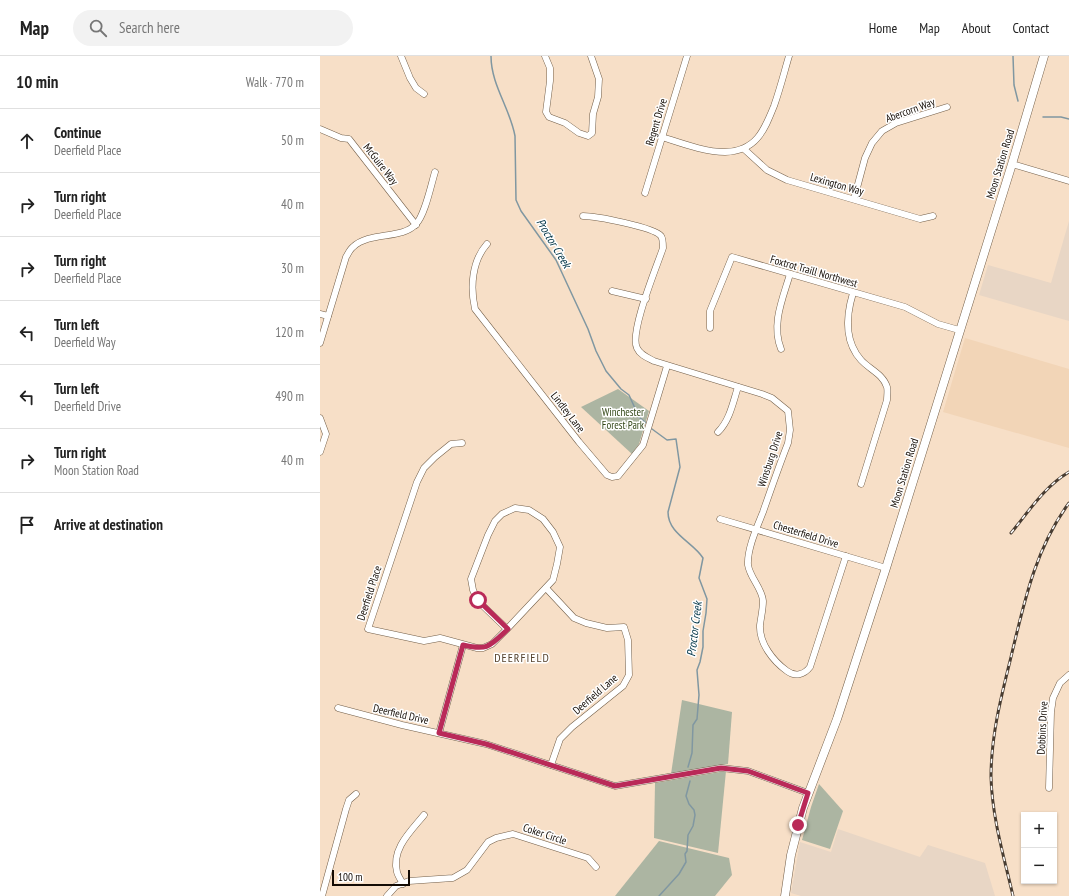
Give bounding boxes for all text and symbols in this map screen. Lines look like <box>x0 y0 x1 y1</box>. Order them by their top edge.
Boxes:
search box <box>73 10 353 46</box>
text: Map <box>20 16 49 40</box>
icon: search <box>87 17 109 39</box>
text: Search here <box>119 18 180 37</box>
text: Home <box>869 19 897 37</box>
text: Map <box>919 19 940 37</box>
text: About <box>962 19 991 37</box>
text: Contact <box>1013 19 1049 37</box>
text: 10 min <box>16 71 58 93</box>
text: Walk · 770 m <box>246 74 304 91</box>
street label: Abercorn Way <box>883 94 937 125</box>
street label: Regent Drive <box>642 96 670 147</box>
text: Continue <box>54 123 101 142</box>
street label: Moon Station Road <box>983 127 1017 200</box>
icon: ahead <box>16 130 38 152</box>
text: 50 m <box>281 132 304 149</box>
street label: McGuire Way <box>360 140 402 188</box>
text: Deerfield Place <box>54 142 121 159</box>
street label: Lexington Way <box>809 170 866 199</box>
text: Turn right <box>54 187 106 206</box>
icon: right <box>16 194 38 216</box>
text: 40 m <box>281 196 304 213</box>
text: Deerfield Place <box>54 206 121 223</box>
water label: Proctor Creek <box>533 215 575 272</box>
text: Turn right <box>54 251 106 270</box>
street label: Foxtrot Traill Northwest <box>769 252 859 290</box>
icon: right <box>16 258 38 280</box>
text: 30 m <box>281 260 304 277</box>
text: Deerfield Place <box>54 270 121 287</box>
text: Turn left <box>54 315 99 334</box>
icon: left <box>16 322 38 344</box>
text: 120 m <box>275 324 304 341</box>
text: Deerfield Way <box>54 334 116 351</box>
text: Turn left <box>54 379 99 398</box>
icon: left <box>16 386 38 408</box>
text: 490 m <box>275 388 304 405</box>
street label: Lindley Lane <box>548 389 589 436</box>
text: Deerfield Drive <box>54 398 121 415</box>
park label: Winchester Forest Park <box>602 405 645 432</box>
street label: Winsburg Drive <box>754 429 786 489</box>
street label: Moon Station Road <box>887 436 921 509</box>
text: Turn right <box>54 443 106 462</box>
icon: right <box>16 450 38 472</box>
text: 40 m <box>281 452 304 469</box>
text: Moon Station Road <box>54 462 139 479</box>
icon: arrive <box>16 514 38 536</box>
text: Arrive at destination <box>54 515 163 534</box>
street label: Chesterfield Drive <box>772 517 841 551</box>
street label: Deerfield Place <box>354 563 385 622</box>
route start <box>469 591 487 609</box>
water label: Proctor Creek <box>683 599 705 657</box>
district label: DEERFIELD <box>494 650 550 665</box>
street label: Deerfield Lane <box>570 670 621 717</box>
street label: Deerfield Drive <box>372 701 431 727</box>
street label: Dobbins Drive <box>1034 701 1050 755</box>
map controls <box>1021 812 1057 884</box>
button: + <box>1021 812 1057 848</box>
route end <box>789 816 807 834</box>
street label: Coker Circle <box>521 820 569 848</box>
button: − <box>1021 848 1057 884</box>
scale bar <box>332 868 410 887</box>
text: 100 m <box>338 870 362 884</box>

